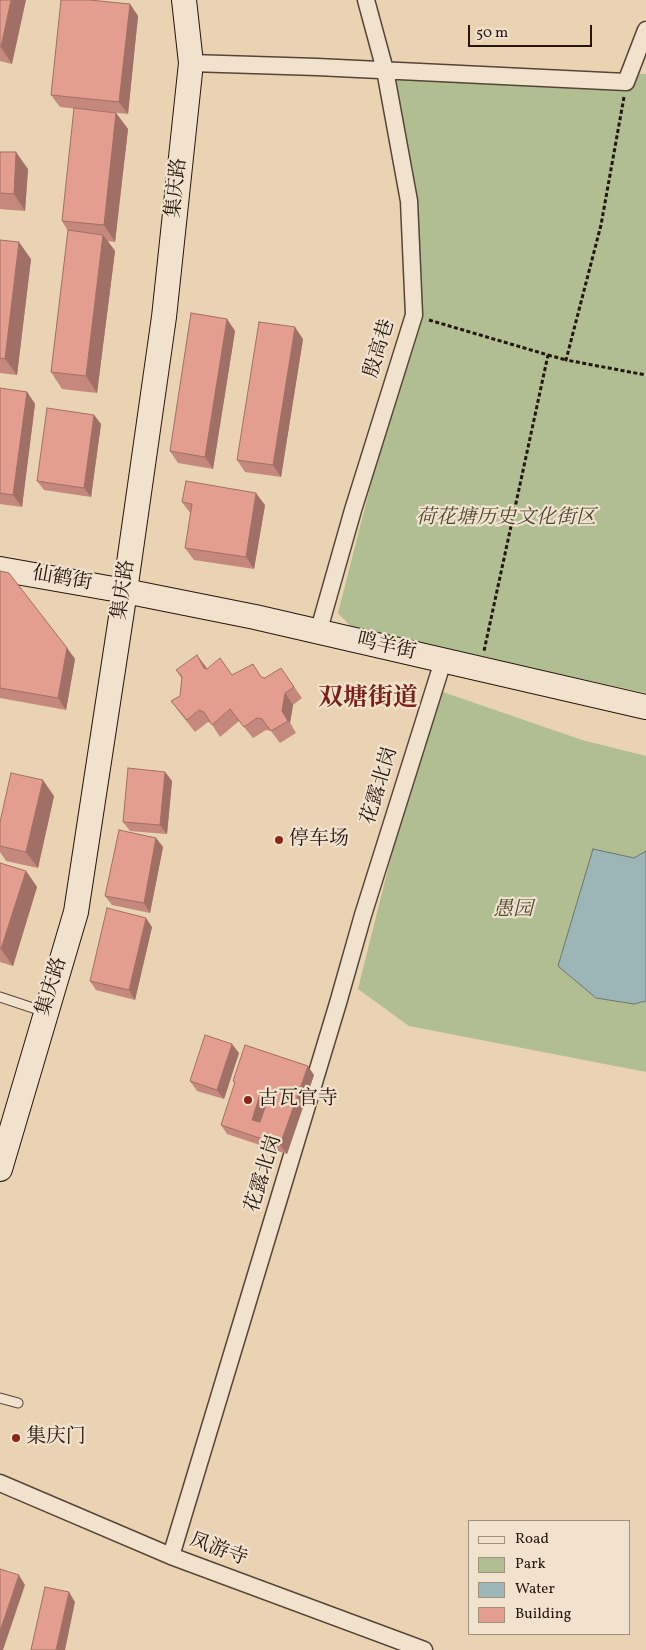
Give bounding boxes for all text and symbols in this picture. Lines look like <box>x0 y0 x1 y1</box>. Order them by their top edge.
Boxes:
scale bar <box>471 15 595 47</box>
text: 50 m <box>476 23 508 44</box>
street label: 集庆路 <box>163 157 193 219</box>
street label: 殷高巷 <box>361 317 401 381</box>
park label: 荷花塘历史文化街区 <box>416 507 596 531</box>
street label: 集庆路 <box>109 559 141 621</box>
street label: 仙鹤街 <box>30 563 94 597</box>
street label: 鸣羊街 <box>354 630 418 666</box>
district label: 双塘街道 <box>318 685 418 715</box>
street label: 花露北岗 <box>358 744 404 828</box>
place label: 停车场 <box>289 828 349 852</box>
marker: 停车场 <box>273 834 285 846</box>
park label: 愚园 <box>493 899 533 923</box>
street label: 集庆路 <box>33 955 73 1019</box>
place label: 古瓦官寺 <box>258 1088 338 1112</box>
marker: 古瓦官寺 <box>242 1094 254 1106</box>
street label: 花露北岗 <box>242 1132 288 1216</box>
place label: 集庆门 <box>26 1426 86 1450</box>
marker: 集庆门 <box>10 1432 22 1444</box>
legend <box>468 1520 631 1635</box>
street label: 凤游寺 <box>186 1529 250 1573</box>
text: Road <box>515 1529 549 1550</box>
text: Park <box>515 1554 546 1575</box>
text: Water <box>515 1579 555 1600</box>
text: Building <box>515 1604 571 1625</box>

